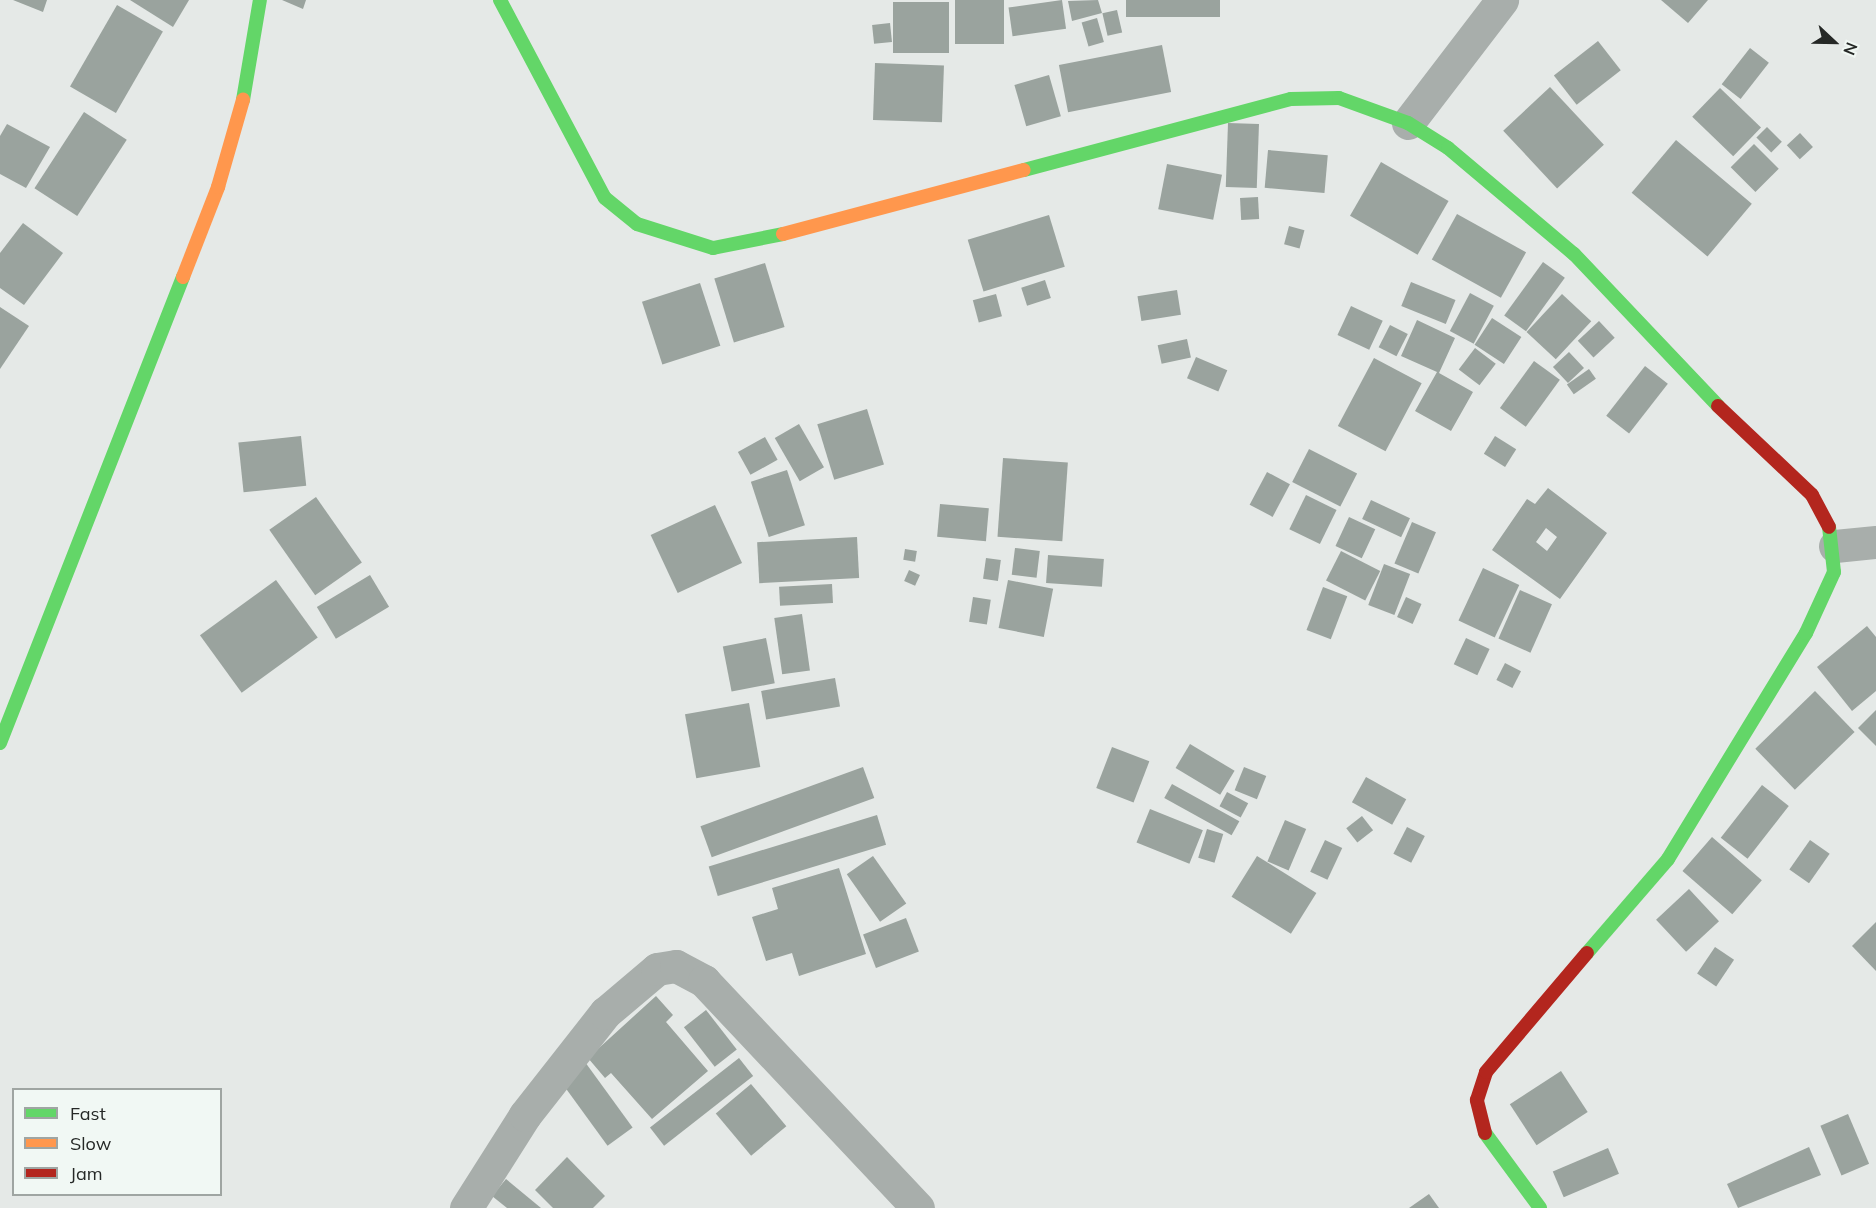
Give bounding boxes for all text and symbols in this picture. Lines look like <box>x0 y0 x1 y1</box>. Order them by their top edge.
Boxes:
north arrow <box>1804 12 1864 72</box>
text: N <box>1839 39 1862 58</box>
legend <box>12 1088 222 1196</box>
text: Fast <box>70 1102 106 1125</box>
text: Slow <box>70 1132 111 1155</box>
text: Jam <box>70 1162 103 1185</box>

